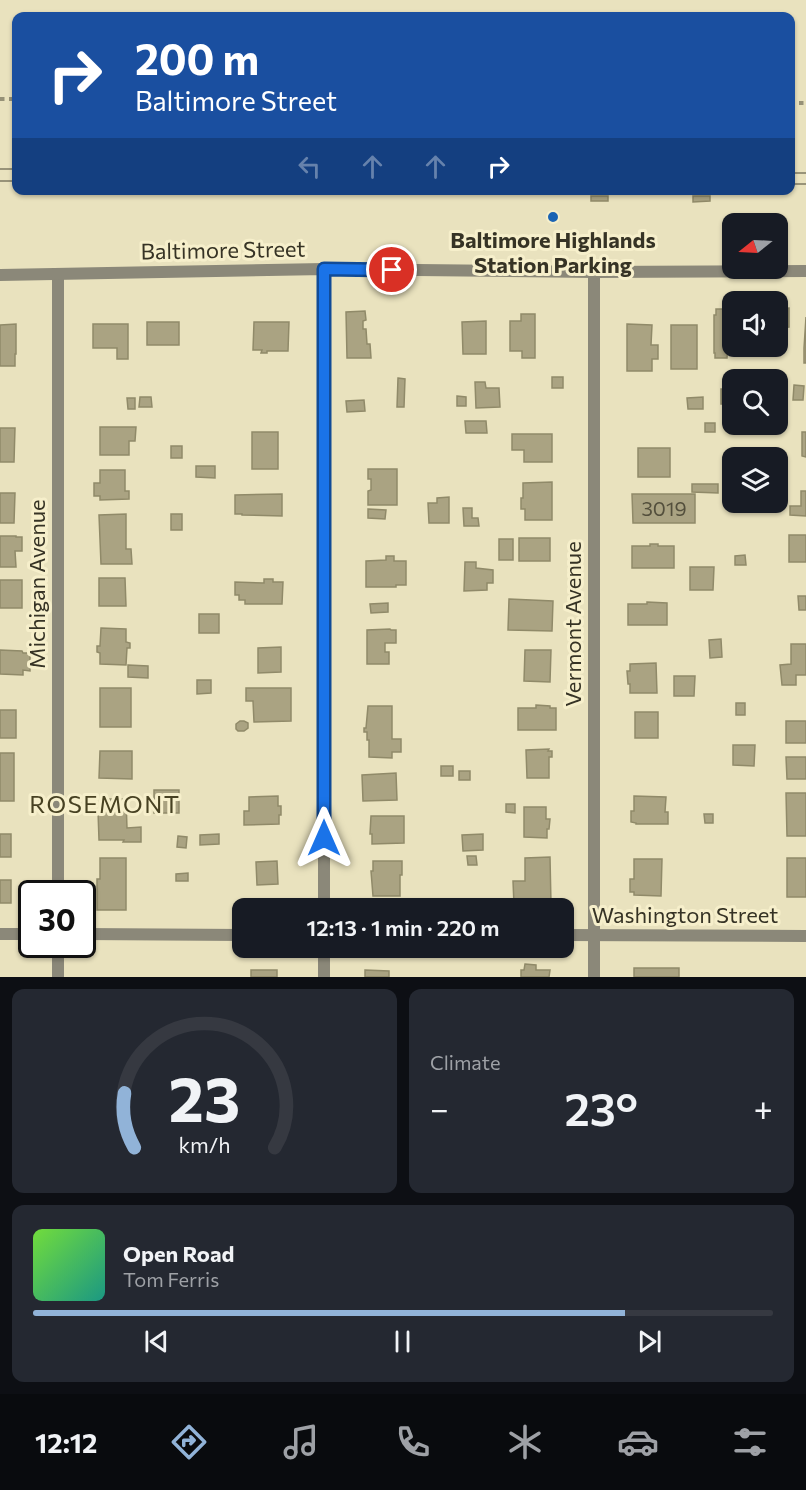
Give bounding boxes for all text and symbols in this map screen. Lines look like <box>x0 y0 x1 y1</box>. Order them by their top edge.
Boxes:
text: 200 m <box>135 32 259 84</box>
icon: right <box>36 36 114 114</box>
text: Baltimore Street <box>135 84 337 117</box>
icon: left <box>293 150 326 183</box>
icon: ahead <box>356 150 389 183</box>
icon: ahead <box>419 150 452 183</box>
icon: right <box>482 150 515 183</box>
marker: Baltimore Highlands Station Parking <box>546 210 560 224</box>
north arrow <box>722 213 788 279</box>
map controls <box>722 213 788 513</box>
place label: Baltimore Highlands Station Parking <box>450 226 656 278</box>
street label: Baltimore Street <box>140 235 306 264</box>
pin <box>366 244 417 295</box>
icon: arrive <box>375 253 408 286</box>
button: sound <box>722 291 788 357</box>
button: search <box>722 369 788 435</box>
button: layers <box>722 447 788 513</box>
house number: 3019 <box>641 496 687 520</box>
street label: Michigan Avenue <box>23 499 50 669</box>
street label: Vermont Avenue <box>559 541 586 707</box>
district label: ROSEMONT <box>29 789 181 818</box>
position arrow <box>292 806 356 870</box>
speed limit sign: 30 <box>18 880 96 958</box>
street label: Washington Street <box>592 901 778 928</box>
text: 12:13 · 1 min · 220 m <box>307 914 499 941</box>
text: Climate <box>430 1050 500 1074</box>
text: 23 <box>169 1059 240 1135</box>
text: 23° <box>564 1080 638 1135</box>
text: − <box>430 1087 449 1128</box>
text: + <box>754 1087 773 1128</box>
text: km/h <box>178 1131 231 1157</box>
text: Open Road <box>123 1240 234 1267</box>
text: Tom Ferris <box>123 1267 219 1291</box>
icon: previous <box>140 1325 173 1358</box>
icon: pause <box>386 1325 419 1358</box>
icon: next <box>633 1325 666 1358</box>
icon: directions <box>168 1421 210 1463</box>
icon: music <box>280 1421 322 1463</box>
icon: phone <box>392 1421 434 1463</box>
icon: climate <box>504 1421 546 1463</box>
icon: car <box>617 1421 659 1463</box>
icon: filters <box>729 1421 771 1463</box>
text: 12:12 <box>35 1426 97 1459</box>

